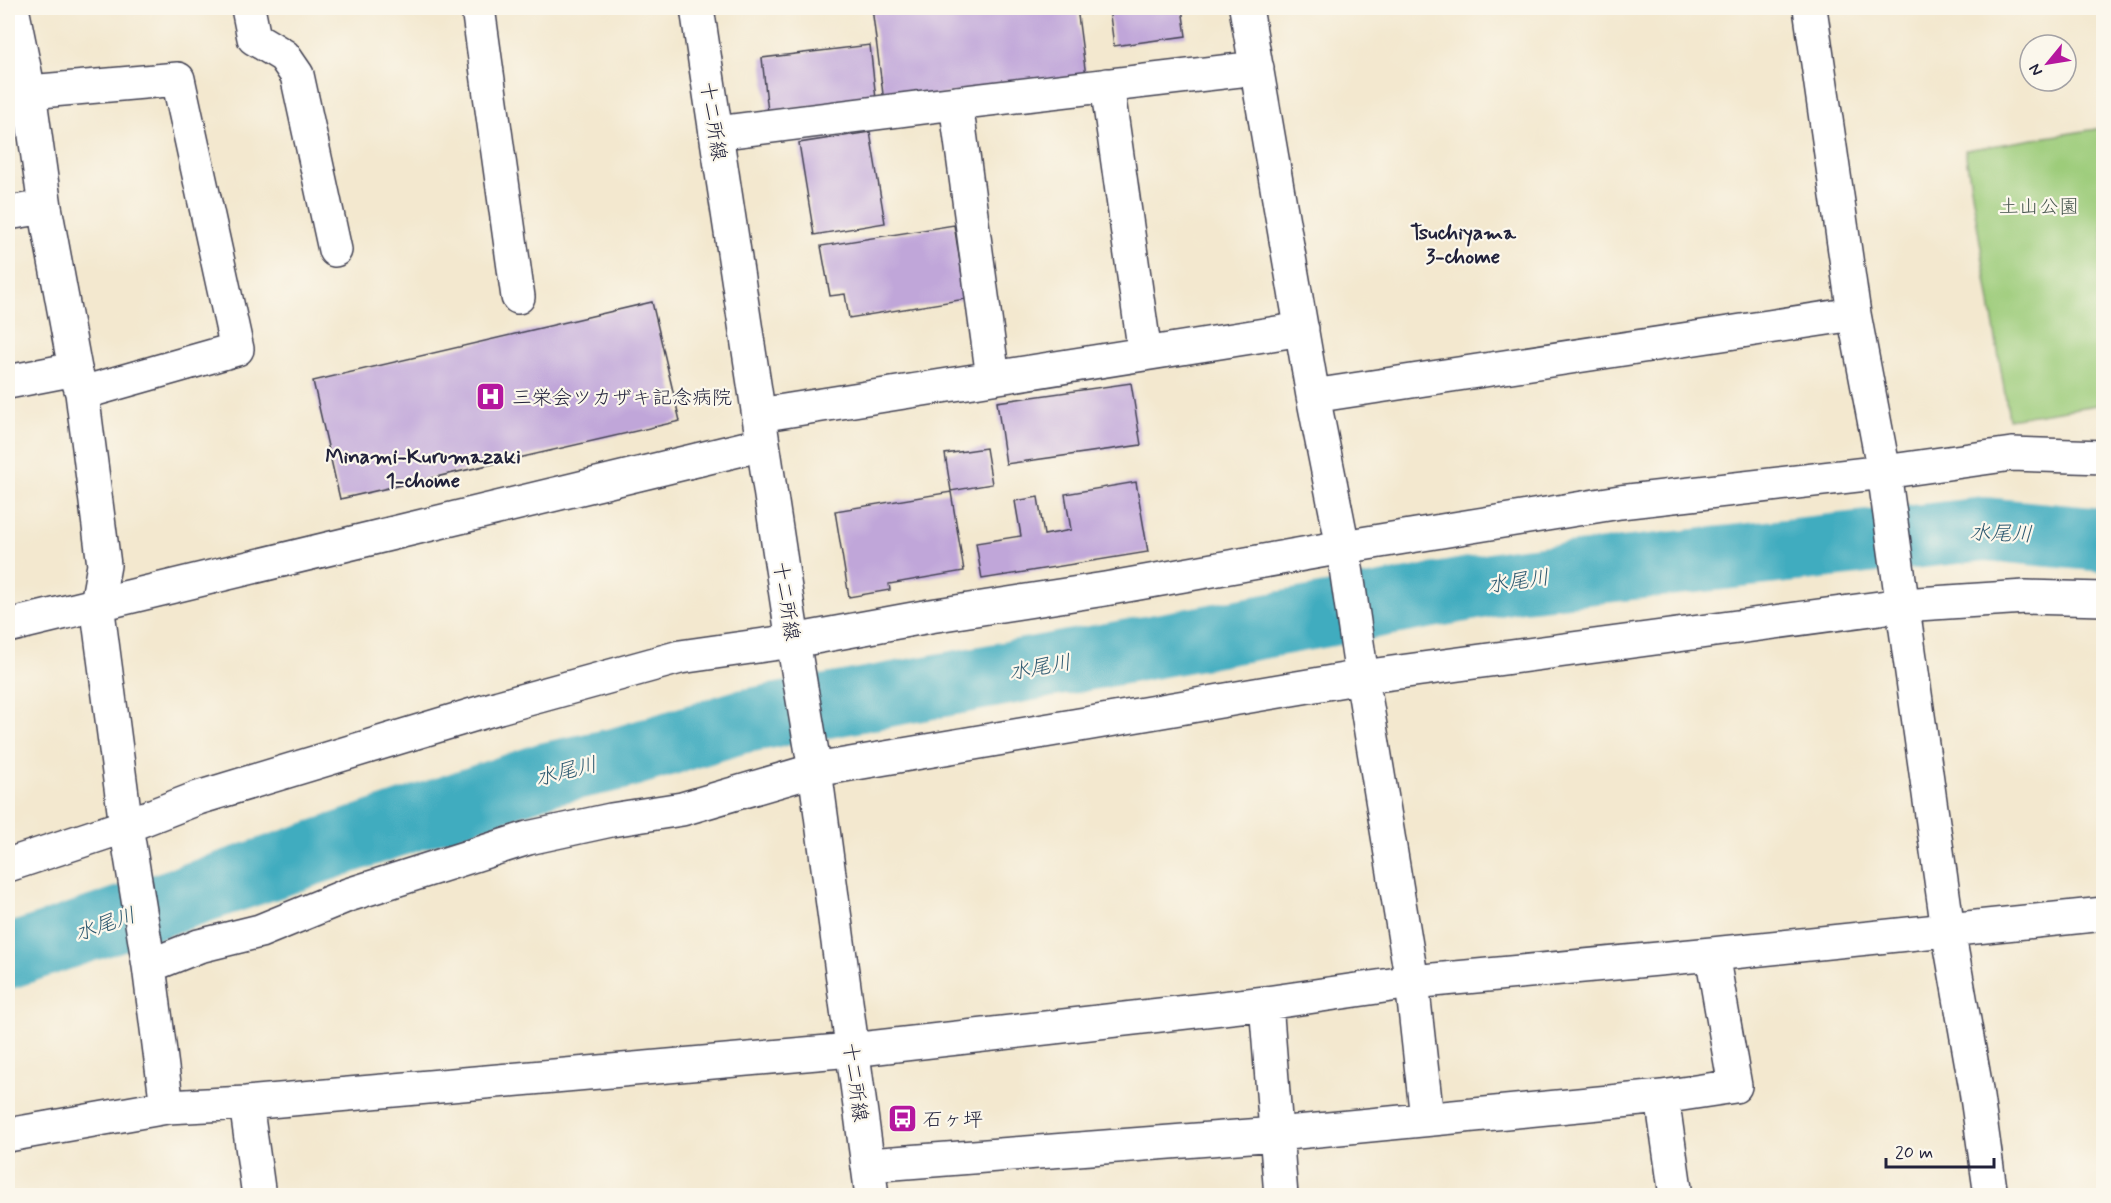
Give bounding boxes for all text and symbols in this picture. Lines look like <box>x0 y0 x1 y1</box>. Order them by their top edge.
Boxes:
north arrow <box>2018 33 2078 93</box>
text: N <box>2025 60 2048 80</box>
street label: 十二所線 <box>693 80 732 163</box>
park label: 土山公園 <box>1999 194 2079 221</box>
district label: Tsuchiyama 3-chome <box>1410 219 1517 271</box>
hospital icon: 三栄会ツカザキ記念病院 <box>475 381 507 413</box>
place label: 三栄会ツカザキ記念病院 <box>512 385 732 412</box>
district label: Minami-Kurumazaki 1-chome <box>325 443 521 495</box>
water label: 水尾川 <box>1969 519 2033 549</box>
street label: 十二所線 <box>766 560 805 643</box>
water label: 水尾川 <box>1485 564 1551 600</box>
water label: 水尾川 <box>1007 649 1074 687</box>
water label: 水尾川 <box>532 751 600 793</box>
water label: 水尾川 <box>71 901 140 948</box>
street label: 十二所線 <box>836 1041 873 1124</box>
bus stop icon: 石ヶ坪 <box>886 1103 918 1135</box>
place label: 石ヶ坪 <box>923 1107 983 1134</box>
scale bar <box>1886 1131 1994 1169</box>
text: 20 m <box>1895 1141 1933 1165</box>

